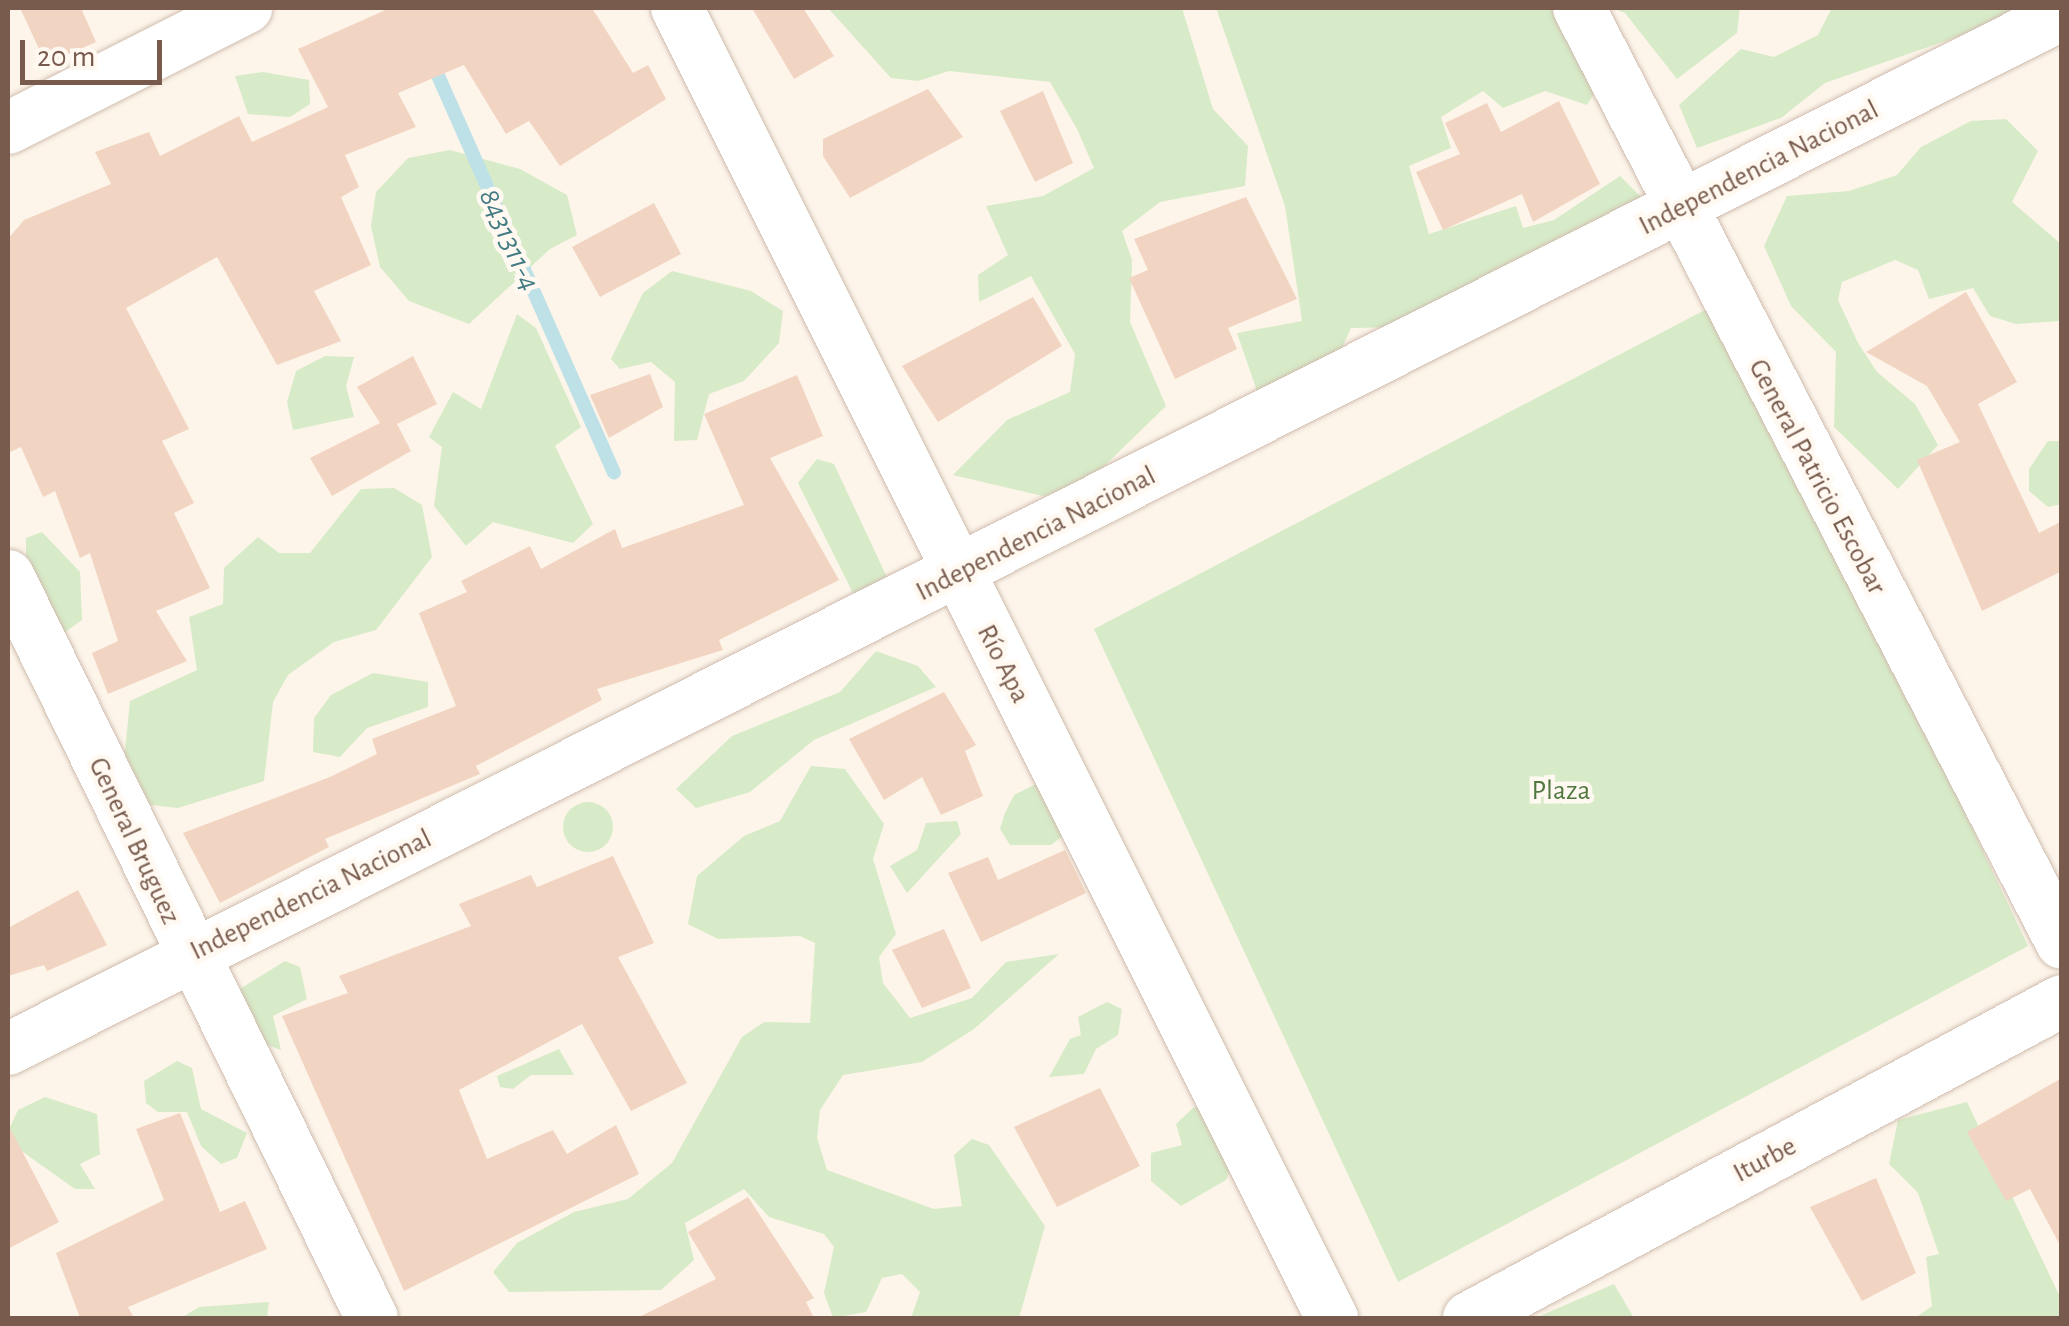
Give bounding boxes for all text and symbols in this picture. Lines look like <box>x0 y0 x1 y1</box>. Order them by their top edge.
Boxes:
scale bar <box>25 20 168 82</box>
text: 20 m <box>37 42 95 72</box>
street label: Independencia Nacional <box>1634 93 1884 243</box>
water label: 8431311-4 <box>471 183 547 297</box>
street label: General Patricio Escobar <box>1741 354 1893 600</box>
street label: Independencia Nacional <box>911 459 1161 609</box>
street label: Río Apa <box>969 619 1037 709</box>
street label: General Bruguez <box>81 752 187 930</box>
park label: Plaza <box>1532 774 1590 808</box>
street label: Independencia Nacional <box>185 822 437 968</box>
street label: Iturbe <box>1728 1130 1802 1190</box>

